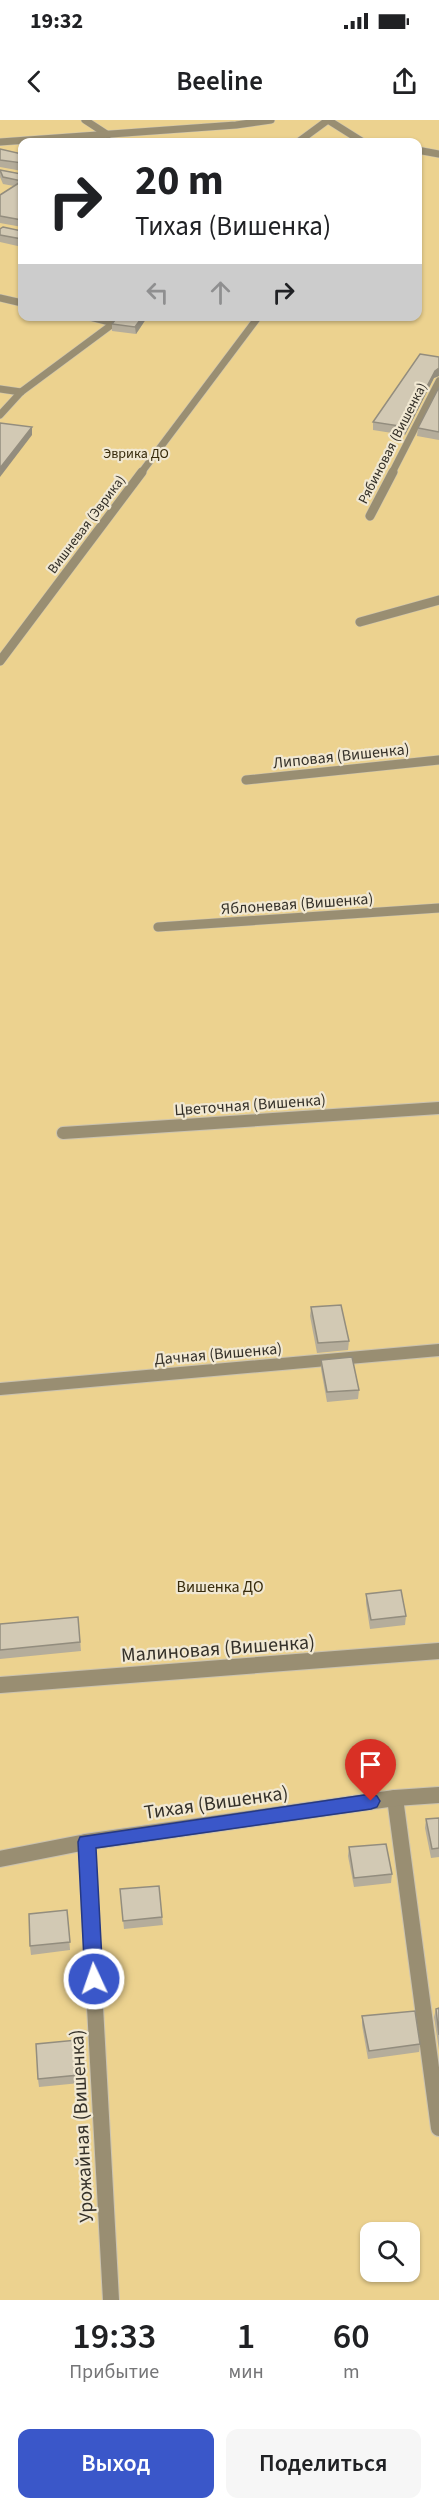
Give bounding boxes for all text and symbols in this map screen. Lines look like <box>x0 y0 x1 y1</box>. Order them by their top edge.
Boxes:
text: 19:32 <box>30 5 83 37</box>
text: Beeline <box>176 62 263 101</box>
icon: back <box>18 65 51 98</box>
icon: share <box>388 65 421 98</box>
text: 20 m <box>135 151 224 211</box>
icon: right <box>36 162 114 240</box>
text: Тихая (Вишенка) <box>135 207 331 246</box>
icon: left <box>141 276 174 309</box>
icon: ahead <box>204 276 237 309</box>
icon: right <box>267 276 300 309</box>
street label: Рябиновая (Вишенка) <box>354 379 432 508</box>
park label: Эврика ДО <box>103 444 169 464</box>
street label: Вишневая (Эврика) <box>43 471 131 578</box>
street label: Липовая (Вишенка) <box>272 738 410 774</box>
street label: Яблоневая (Вишенка) <box>220 888 374 920</box>
street label: Цветочная (Вишенка) <box>174 1089 326 1121</box>
street label: Дачная (Вишенка) <box>153 1337 283 1371</box>
park label: Вишенка ДО <box>176 1576 264 1598</box>
street label: Малиновая (Вишенка) <box>120 1628 316 1670</box>
pin <box>345 1739 396 1801</box>
icon: arrive <box>354 1748 387 1781</box>
street label: Тихая (Вишенка) <box>142 1779 290 1827</box>
position arrow <box>62 1947 126 2011</box>
street label: Урожайная (Вишенка) <box>63 2029 101 2223</box>
map controls <box>360 2222 420 2282</box>
button: search <box>360 2222 420 2282</box>
text: 19:33 <box>72 2311 156 2362</box>
text: 1 <box>237 2311 255 2362</box>
text: 60 <box>333 2311 370 2362</box>
text: Прибытие <box>69 2358 159 2386</box>
text: мин <box>228 2358 264 2386</box>
text: m <box>343 2358 360 2386</box>
button: Выход <box>18 2429 214 2498</box>
button: Поделиться <box>226 2429 421 2498</box>

